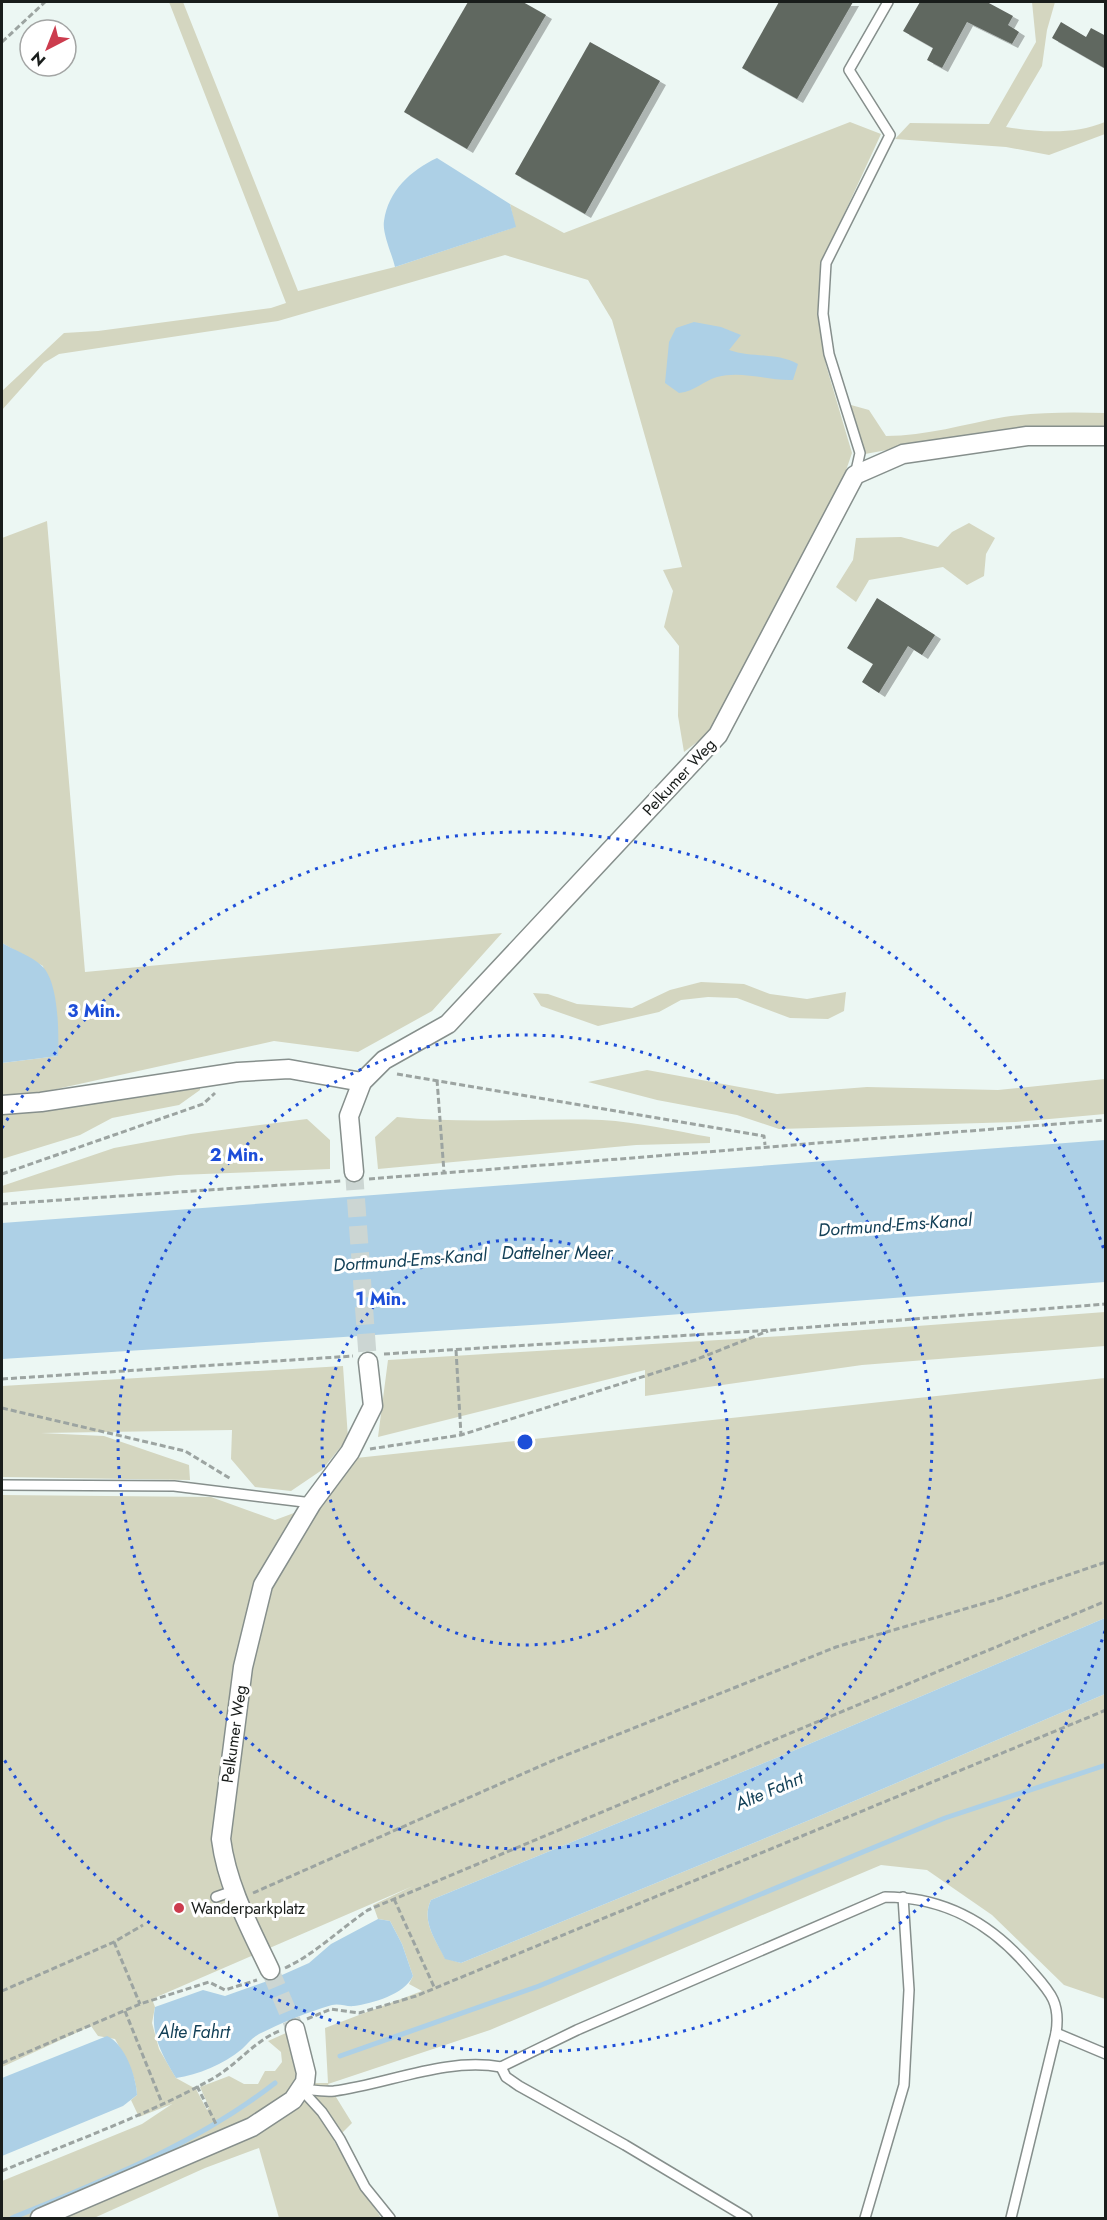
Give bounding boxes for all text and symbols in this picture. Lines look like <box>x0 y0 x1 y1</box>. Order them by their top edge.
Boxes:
north arrow <box>18 18 78 78</box>
text: N <box>26 46 51 72</box>
street label: Pelkumer Weg <box>637 733 721 821</box>
text: 3 Min. <box>67 998 121 1024</box>
text: 2 Min. <box>210 1142 264 1168</box>
water label: Dortmund-Ems-Kanal <box>817 1207 974 1243</box>
water label: Dattelner Meer <box>502 1240 613 1266</box>
water label: Dortmund-Ems-Kanal <box>332 1242 489 1278</box>
text: 1 Min. <box>355 1286 407 1312</box>
centre of rings <box>515 1432 535 1452</box>
street label: Pelkumer Weg <box>216 1684 252 1784</box>
water label: Alte Fahrt <box>730 1764 809 1817</box>
place label: Wanderparkplatz <box>191 1897 306 1920</box>
marker: Wanderparkplatz <box>172 1901 186 1915</box>
water label: Alte Fahrt <box>157 2019 232 2045</box>

